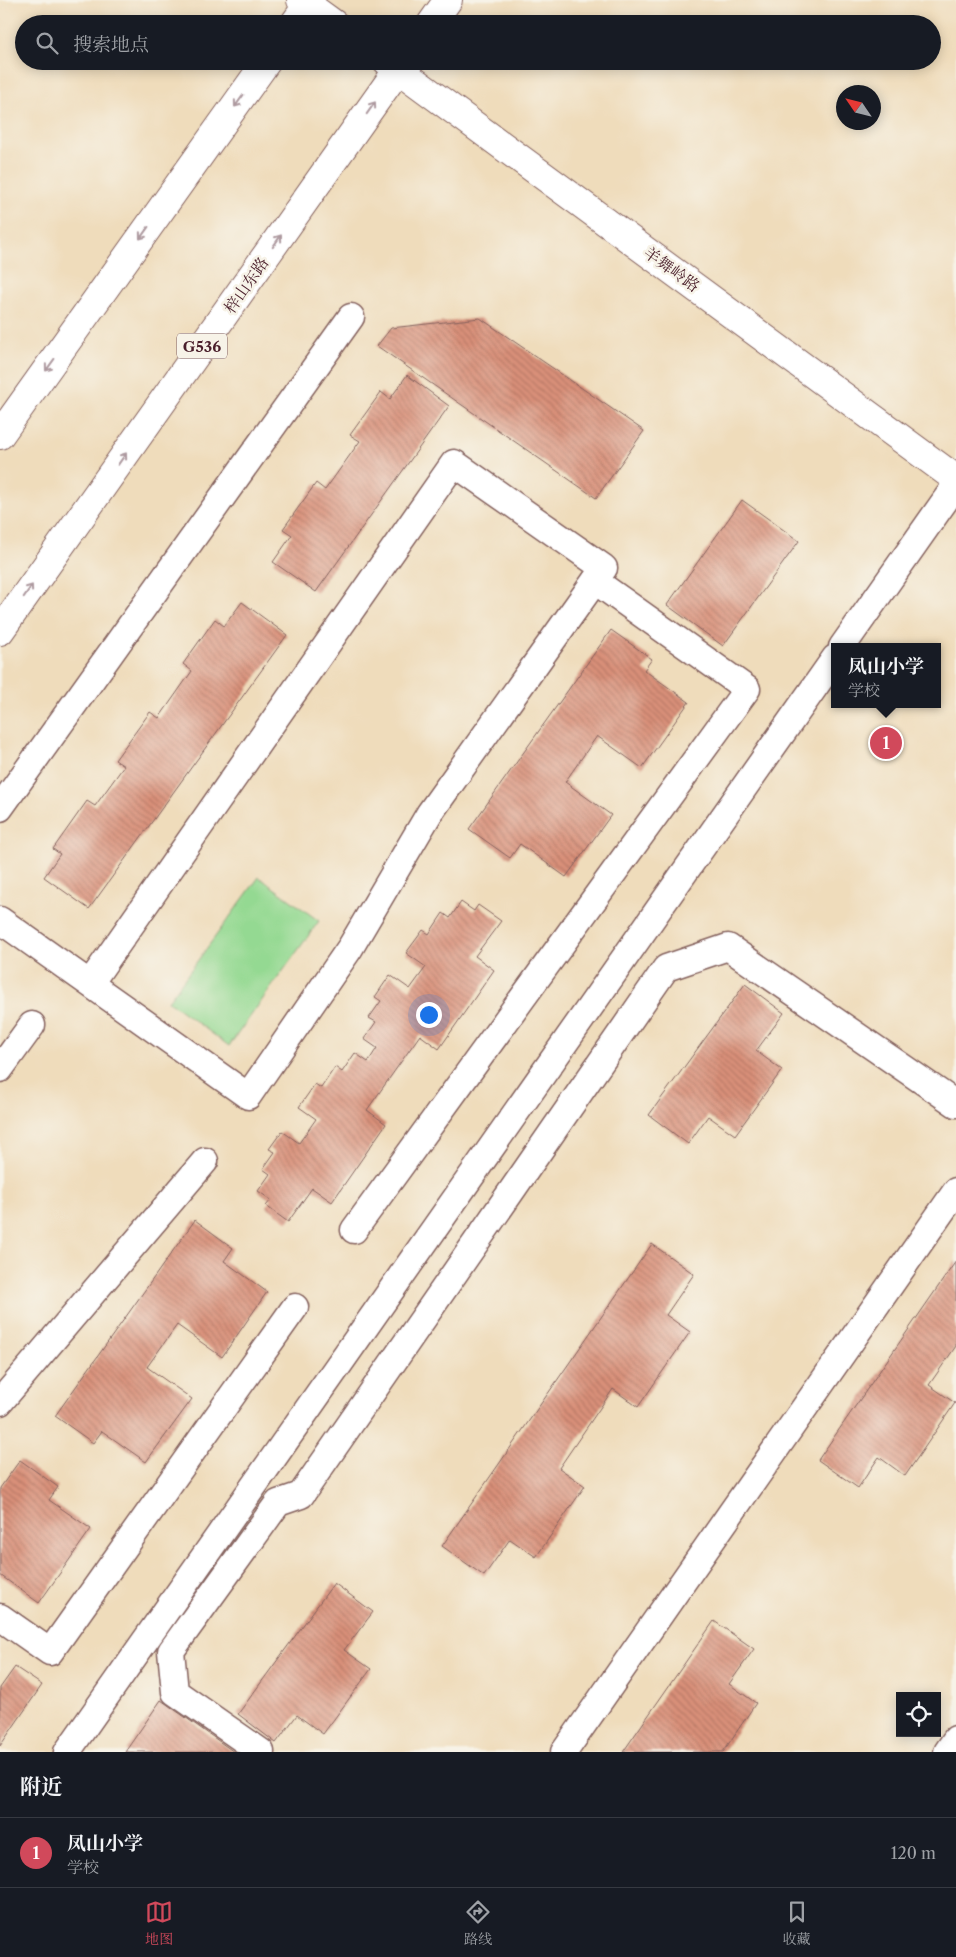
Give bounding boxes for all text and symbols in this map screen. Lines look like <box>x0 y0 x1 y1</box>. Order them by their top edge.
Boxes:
search box <box>15 15 941 70</box>
icon: search <box>33 29 61 57</box>
text: 搜索地点 <box>73 33 149 56</box>
north arrow <box>836 85 881 130</box>
one-way arrow <box>234 94 244 108</box>
one-way arrow <box>366 101 376 115</box>
one-way arrow <box>139 226 149 240</box>
one-way arrow <box>272 234 282 248</box>
street label: 羊舞岭路 <box>640 242 704 296</box>
street label: 梓山东路 <box>219 253 273 317</box>
road number: G536 <box>177 334 227 358</box>
one-way arrow <box>45 358 55 372</box>
one-way arrow <box>117 452 127 466</box>
one-way arrow <box>23 584 33 598</box>
popup <box>831 643 941 708</box>
text: 凤山小学 <box>848 655 924 678</box>
text: 学校 <box>848 680 880 700</box>
pin: 1 <box>870 724 902 762</box>
your location <box>416 1002 442 1028</box>
map controls <box>896 1692 941 1737</box>
button: locate <box>896 1692 941 1737</box>
text: 附近 <box>20 1774 62 1799</box>
text: 凤山小学 <box>67 1832 143 1855</box>
text: 1 <box>32 1843 40 1863</box>
text: 120 m <box>891 1843 936 1863</box>
text: 学校 <box>67 1857 99 1877</box>
tab: 地图 <box>145 1898 173 1948</box>
tab: 路线 <box>464 1898 492 1948</box>
tab: 收藏 <box>783 1898 811 1948</box>

